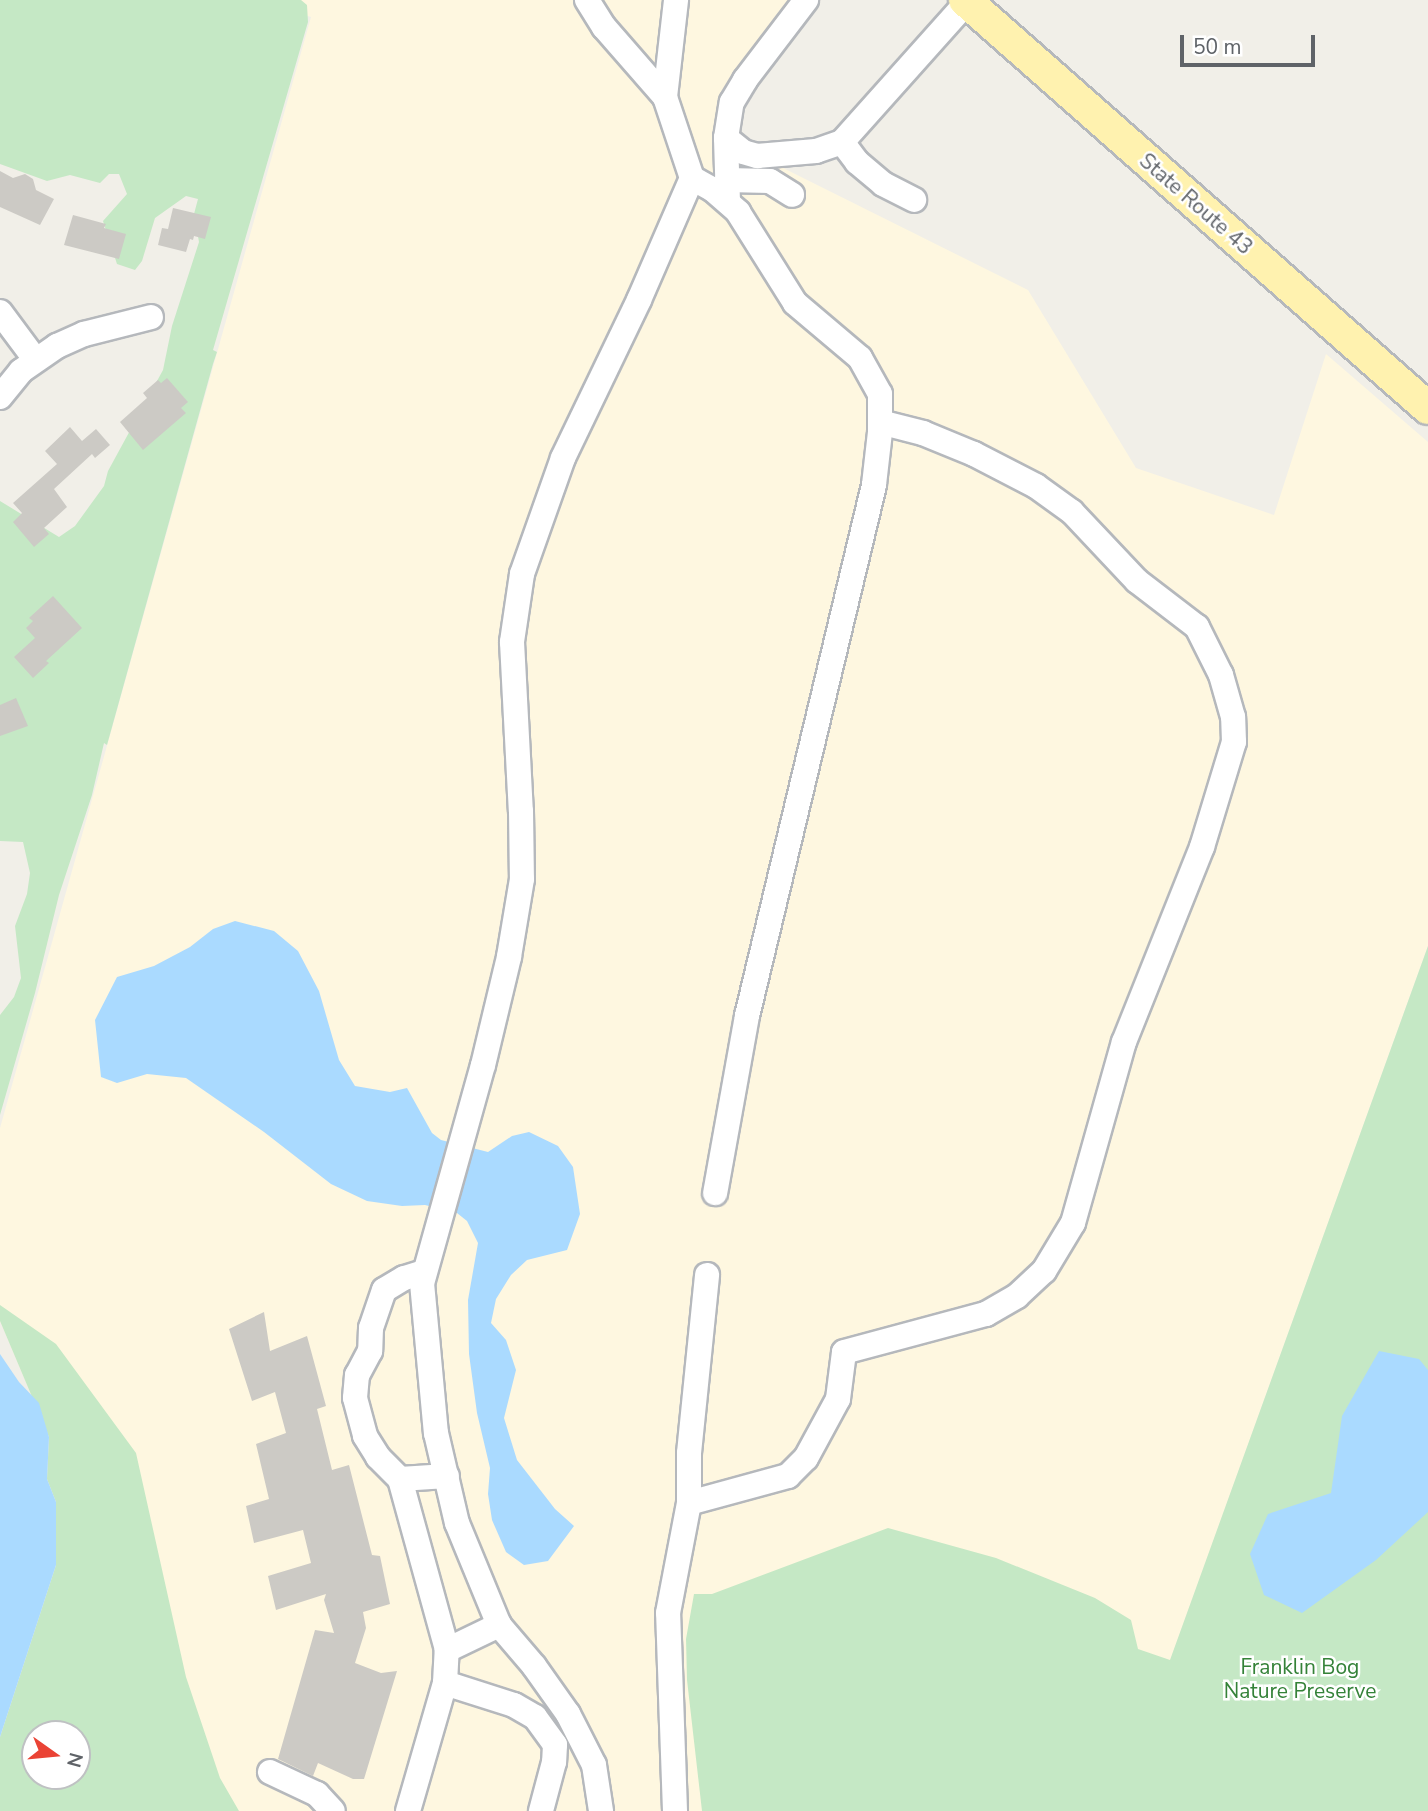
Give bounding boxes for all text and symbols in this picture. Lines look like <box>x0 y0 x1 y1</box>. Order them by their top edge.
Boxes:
scale bar <box>1183 21 1318 65</box>
text: 50 m <box>1193 33 1242 61</box>
street label: State Route 43 <box>1134 148 1258 260</box>
park label: Franklin Bog Nature Preserve <box>1224 1654 1376 1704</box>
north arrow <box>21 1720 91 1790</box>
text: N <box>60 1750 89 1770</box>

